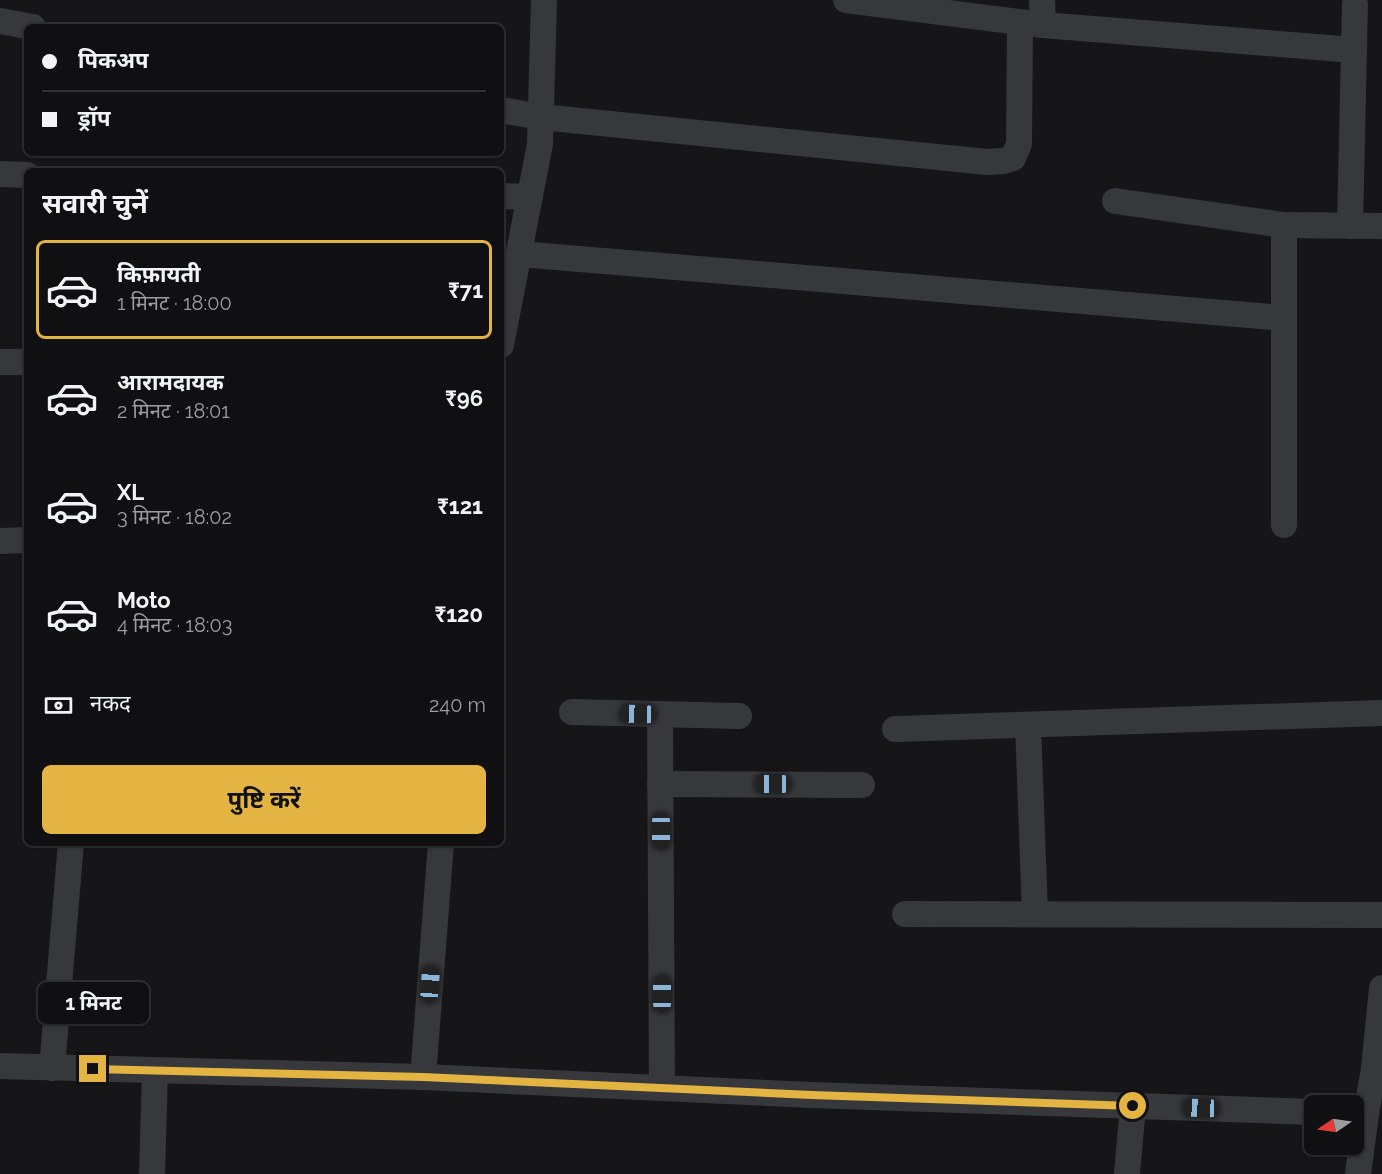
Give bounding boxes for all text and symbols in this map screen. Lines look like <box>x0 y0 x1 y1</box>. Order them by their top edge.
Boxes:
text: पिकअप <box>78 47 149 73</box>
text: ड्रॉप <box>78 105 111 131</box>
text: सवारी चुनें <box>42 188 148 219</box>
text: किफ़ायती <box>117 261 201 287</box>
icon: car <box>45 263 99 317</box>
text: ₹71 <box>448 277 483 303</box>
text: 1 मिनट · 18:00 <box>117 291 232 315</box>
text: आरामदायक <box>117 369 224 395</box>
icon: car <box>45 371 99 425</box>
text: ₹96 <box>445 385 483 411</box>
text: 2 मिनट · 18:01 <box>117 399 230 423</box>
icon: car <box>45 479 99 533</box>
text: XL <box>117 479 144 505</box>
text: ₹121 <box>437 493 483 519</box>
text: 3 मिनट · 18:02 <box>117 505 232 529</box>
icon: car <box>45 587 99 641</box>
text: Moto <box>117 587 171 613</box>
text: ₹120 <box>434 601 483 627</box>
text: 4 मिनट · 18:03 <box>117 613 232 637</box>
icon: cash <box>42 689 75 722</box>
text: नकद <box>90 690 131 716</box>
text: 240 m <box>429 693 486 717</box>
car <box>620 705 656 723</box>
button: पुष्टि करें <box>42 765 486 834</box>
car <box>755 775 791 793</box>
car <box>652 813 670 849</box>
car <box>420 965 440 1003</box>
car <box>653 976 671 1012</box>
callout: 1 मिनट <box>38 982 148 1024</box>
text: 1 मिनट <box>65 991 122 1015</box>
route end <box>79 1055 106 1082</box>
route start <box>1119 1092 1146 1119</box>
north arrow <box>1304 1095 1364 1155</box>
map controls <box>1304 1095 1364 1155</box>
car <box>1183 1098 1219 1118</box>

